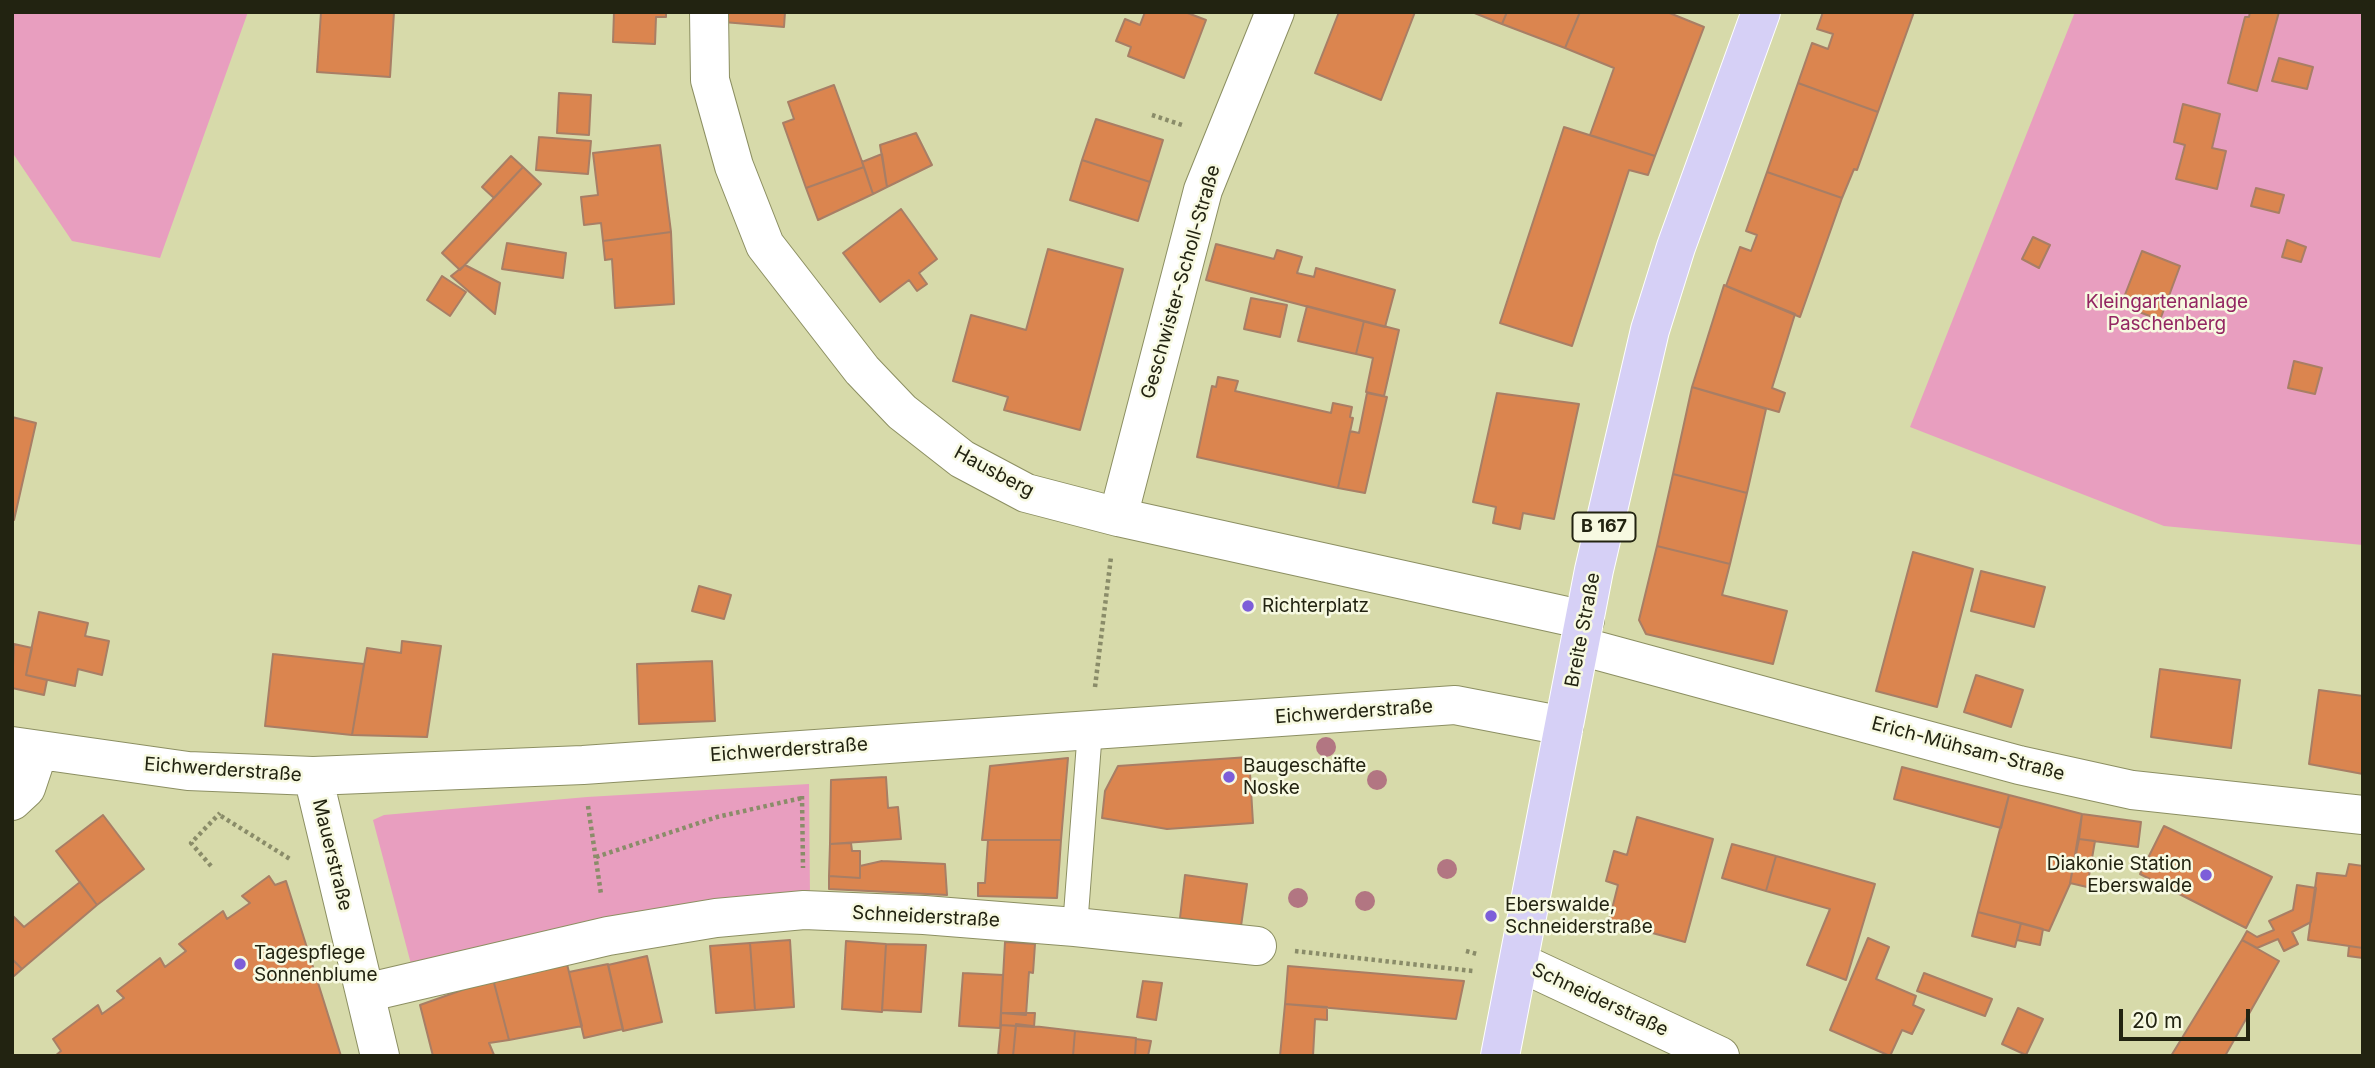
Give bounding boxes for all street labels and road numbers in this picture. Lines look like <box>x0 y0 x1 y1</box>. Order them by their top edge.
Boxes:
street label: Geschwister-Scholl-Straße <box>1137 162 1225 402</box>
street label: Hausberg <box>950 441 1038 503</box>
road number: B 167 <box>1572 512 1636 542</box>
street label: Breite Straße <box>1561 571 1605 689</box>
street label: Eichwerderstraße <box>1274 695 1434 729</box>
street label: Erich-Mühsam-Straße <box>1869 712 2067 786</box>
street label: Eichwerderstraße <box>709 733 869 767</box>
street label: Eichwerderstraße <box>143 753 303 787</box>
street label: Mauerstraße <box>307 797 357 913</box>
street label: Schneiderstraße <box>852 902 1000 932</box>
street label: Schneiderstraße <box>1528 958 1672 1042</box>

